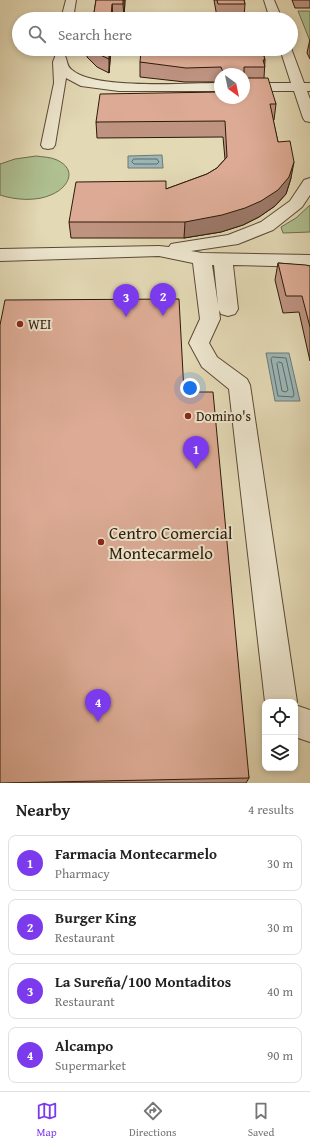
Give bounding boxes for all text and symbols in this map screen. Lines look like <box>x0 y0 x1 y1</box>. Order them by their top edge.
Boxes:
search box <box>12 12 298 56</box>
icon: search <box>26 23 48 45</box>
text: Search here <box>58 24 132 45</box>
north arrow <box>214 68 250 104</box>
pin: 2 <box>150 283 176 316</box>
pin: 3 <box>113 284 139 317</box>
place label: WEI <box>28 314 51 334</box>
marker: WEI <box>15 319 25 329</box>
your location <box>180 378 200 398</box>
place label: Domino's <box>196 406 251 426</box>
marker: Domino's <box>183 411 193 421</box>
pin: 1 <box>183 436 209 469</box>
place label: Centro Comercial Montecarmelo <box>109 520 233 565</box>
marker: Centro Comercial Montecarmelo <box>96 537 106 547</box>
pin: 4 <box>85 689 111 722</box>
map controls <box>262 699 298 771</box>
button: locate <box>262 699 298 735</box>
button: layers <box>262 735 298 771</box>
text: Nearby <box>16 797 70 822</box>
text: 4 results <box>248 800 294 819</box>
text: Farmacia Montecarmelo <box>55 843 217 864</box>
text: 1 <box>27 854 33 873</box>
text: 30 m <box>267 854 293 873</box>
text: Pharmacy <box>55 864 110 883</box>
text: Burger King <box>55 907 136 928</box>
text: 2 <box>27 918 33 937</box>
text: 30 m <box>267 918 293 937</box>
text: Restaurant <box>55 928 115 947</box>
text: La Sureña/100 Montaditos <box>55 971 231 992</box>
text: 3 <box>27 982 33 1001</box>
text: 40 m <box>267 982 293 1001</box>
text: Restaurant <box>55 992 115 1011</box>
text: Alcampo <box>55 1035 113 1056</box>
text: 4 <box>27 1046 33 1065</box>
text: 90 m <box>267 1046 293 1065</box>
text: Supermarket <box>55 1056 126 1075</box>
tab: Map <box>36 1100 58 1140</box>
tab: Directions <box>129 1100 176 1140</box>
tab: Saved <box>248 1100 274 1140</box>

